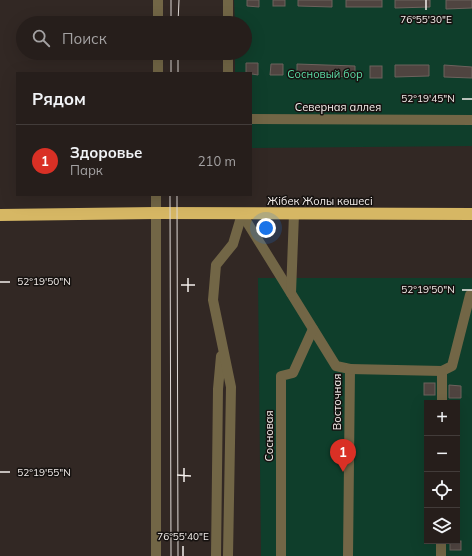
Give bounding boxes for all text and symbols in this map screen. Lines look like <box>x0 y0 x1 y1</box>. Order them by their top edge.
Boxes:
text: 76°55'30"E <box>400 13 452 26</box>
search box <box>16 16 252 60</box>
icon: search <box>30 27 52 49</box>
text: Поиск <box>62 29 107 48</box>
park label: Сосновый бор <box>287 67 363 81</box>
text: Рядом <box>32 88 86 109</box>
text: 52°19'45"N <box>401 92 455 105</box>
street label: Северная аллея <box>295 100 381 114</box>
text: Здоровье <box>70 143 142 162</box>
text: 1 <box>41 153 49 169</box>
text: 210 m <box>198 153 236 169</box>
text: Парк <box>70 162 103 178</box>
street label: Жібек Жолы көшесі <box>267 194 373 208</box>
your location <box>256 218 276 238</box>
text: 52°19'50"N <box>17 275 71 288</box>
text: 52°19'50"N <box>401 283 455 296</box>
street label: Восточная <box>330 374 344 430</box>
map controls <box>424 400 460 544</box>
button: + <box>424 400 460 436</box>
street label: Сосновая <box>262 410 276 462</box>
button: − <box>424 436 460 472</box>
pin: 1 <box>330 439 356 472</box>
text: 52°19'55"N <box>17 466 71 479</box>
button: locate <box>424 472 460 508</box>
button: layers <box>424 508 460 544</box>
text: 76°55'40"E <box>157 530 209 543</box>

